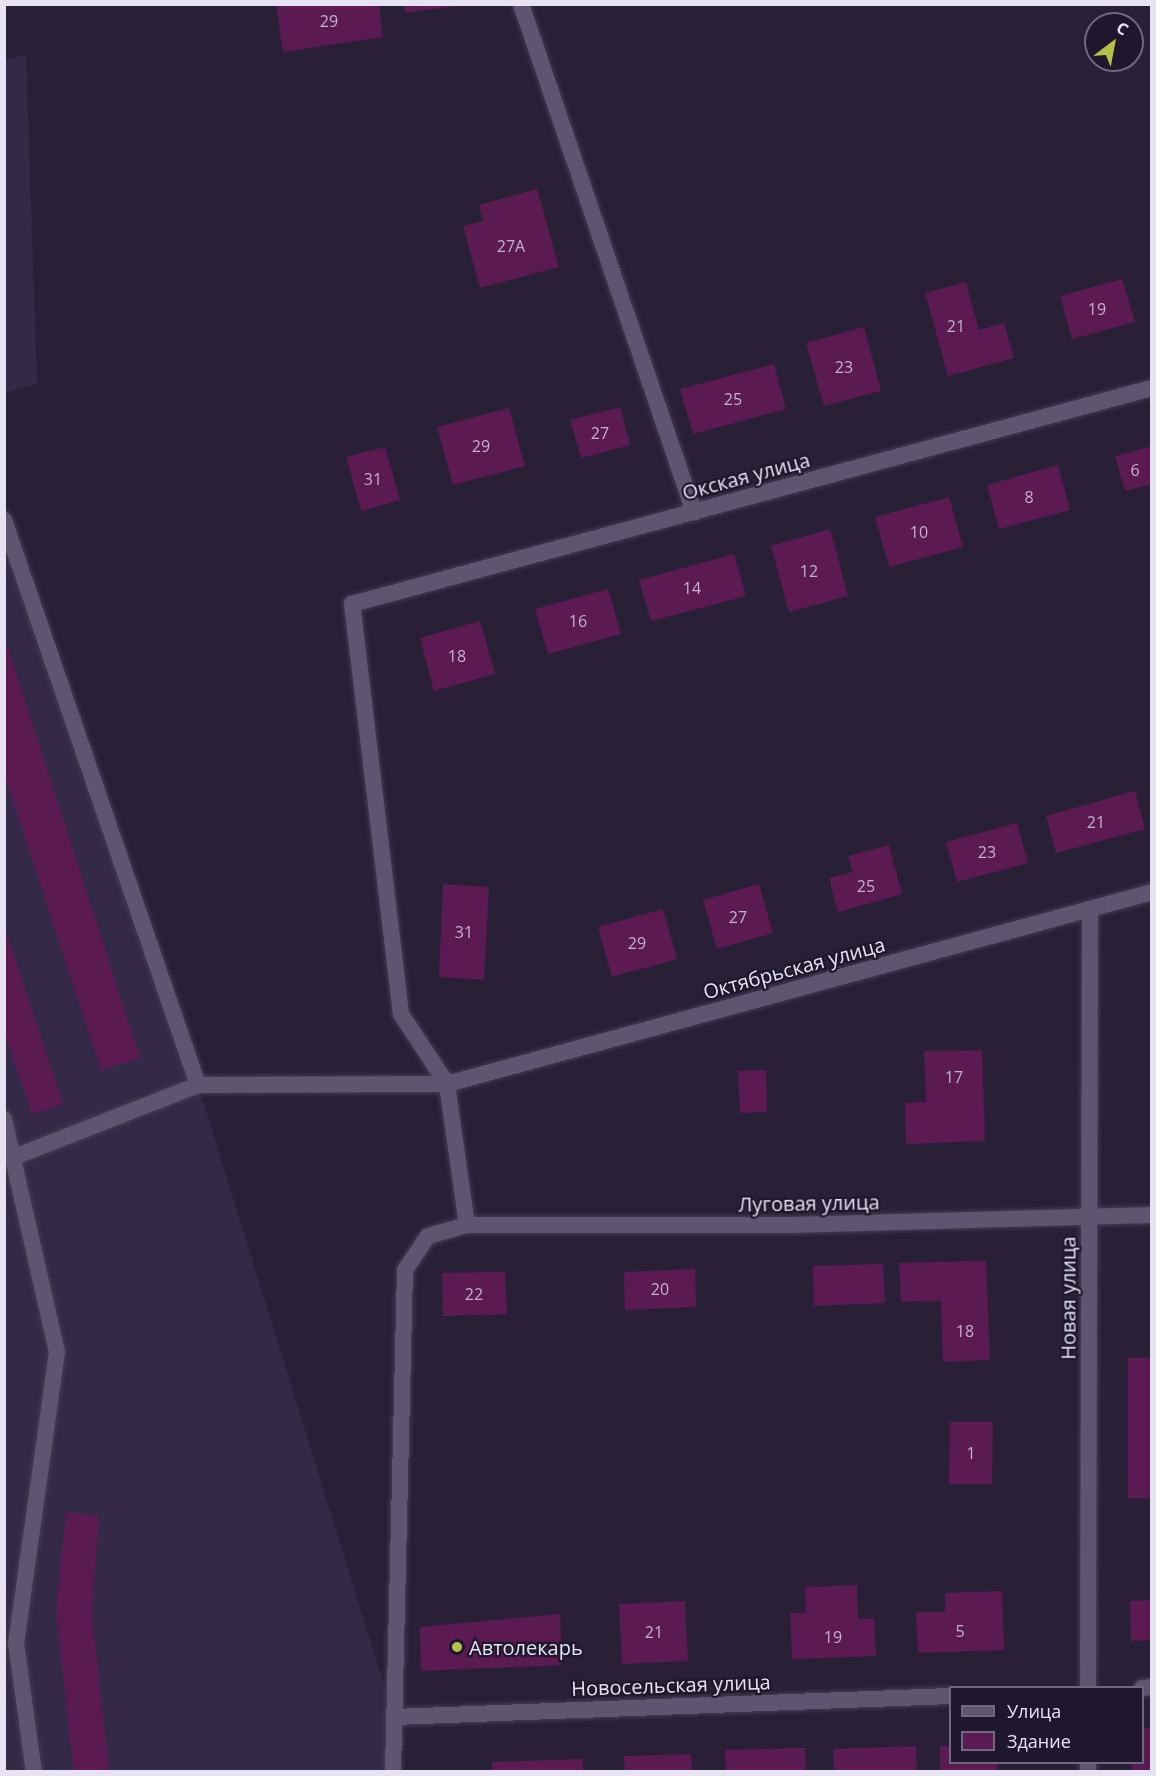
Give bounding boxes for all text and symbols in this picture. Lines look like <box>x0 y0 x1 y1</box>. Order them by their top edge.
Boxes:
house number: 29 <box>320 11 338 31</box>
north arrow <box>1084 12 1144 72</box>
text: С <box>1112 16 1133 40</box>
house number: 27А <box>497 236 525 256</box>
house number: 19 <box>1088 299 1106 319</box>
house number: 21 <box>947 316 965 336</box>
house number: 23 <box>835 357 853 377</box>
house number: 25 <box>724 389 742 409</box>
house number: 27 <box>591 423 609 443</box>
house number: 29 <box>472 436 490 456</box>
street label: Окская улица <box>680 447 812 505</box>
house number: 6 <box>1130 460 1140 480</box>
house number: 31 <box>364 469 382 489</box>
house number: 8 <box>1024 487 1034 507</box>
house number: 10 <box>910 522 928 542</box>
house number: 12 <box>800 561 818 581</box>
house number: 14 <box>683 578 701 598</box>
house number: 16 <box>569 611 587 631</box>
house number: 18 <box>448 646 466 666</box>
house number: 21 <box>1087 812 1105 832</box>
house number: 23 <box>978 842 996 862</box>
house number: 25 <box>857 876 875 896</box>
house number: 27 <box>729 907 747 927</box>
house number: 31 <box>455 922 473 942</box>
street label: Октябрьская улица <box>700 932 888 1004</box>
house number: 29 <box>628 933 646 953</box>
house number: 17 <box>945 1067 963 1087</box>
street label: Луговая улица <box>738 1190 880 1216</box>
street label: Новая улица <box>1056 1236 1080 1360</box>
house number: 20 <box>651 1279 669 1299</box>
house number: 22 <box>465 1284 483 1304</box>
house number: 18 <box>956 1321 974 1341</box>
house number: 1 <box>966 1443 976 1463</box>
house number: 5 <box>955 1621 965 1641</box>
house number: 21 <box>645 1622 663 1642</box>
house number: 19 <box>824 1627 842 1647</box>
place label: Автолекарь <box>469 1635 583 1659</box>
marker: Автолекарь <box>450 1640 464 1654</box>
street label: Новосельская улица <box>571 1670 771 1700</box>
legend <box>949 1686 1144 1764</box>
text: Улица <box>1007 1699 1061 1723</box>
text: Здание <box>1007 1729 1071 1753</box>

